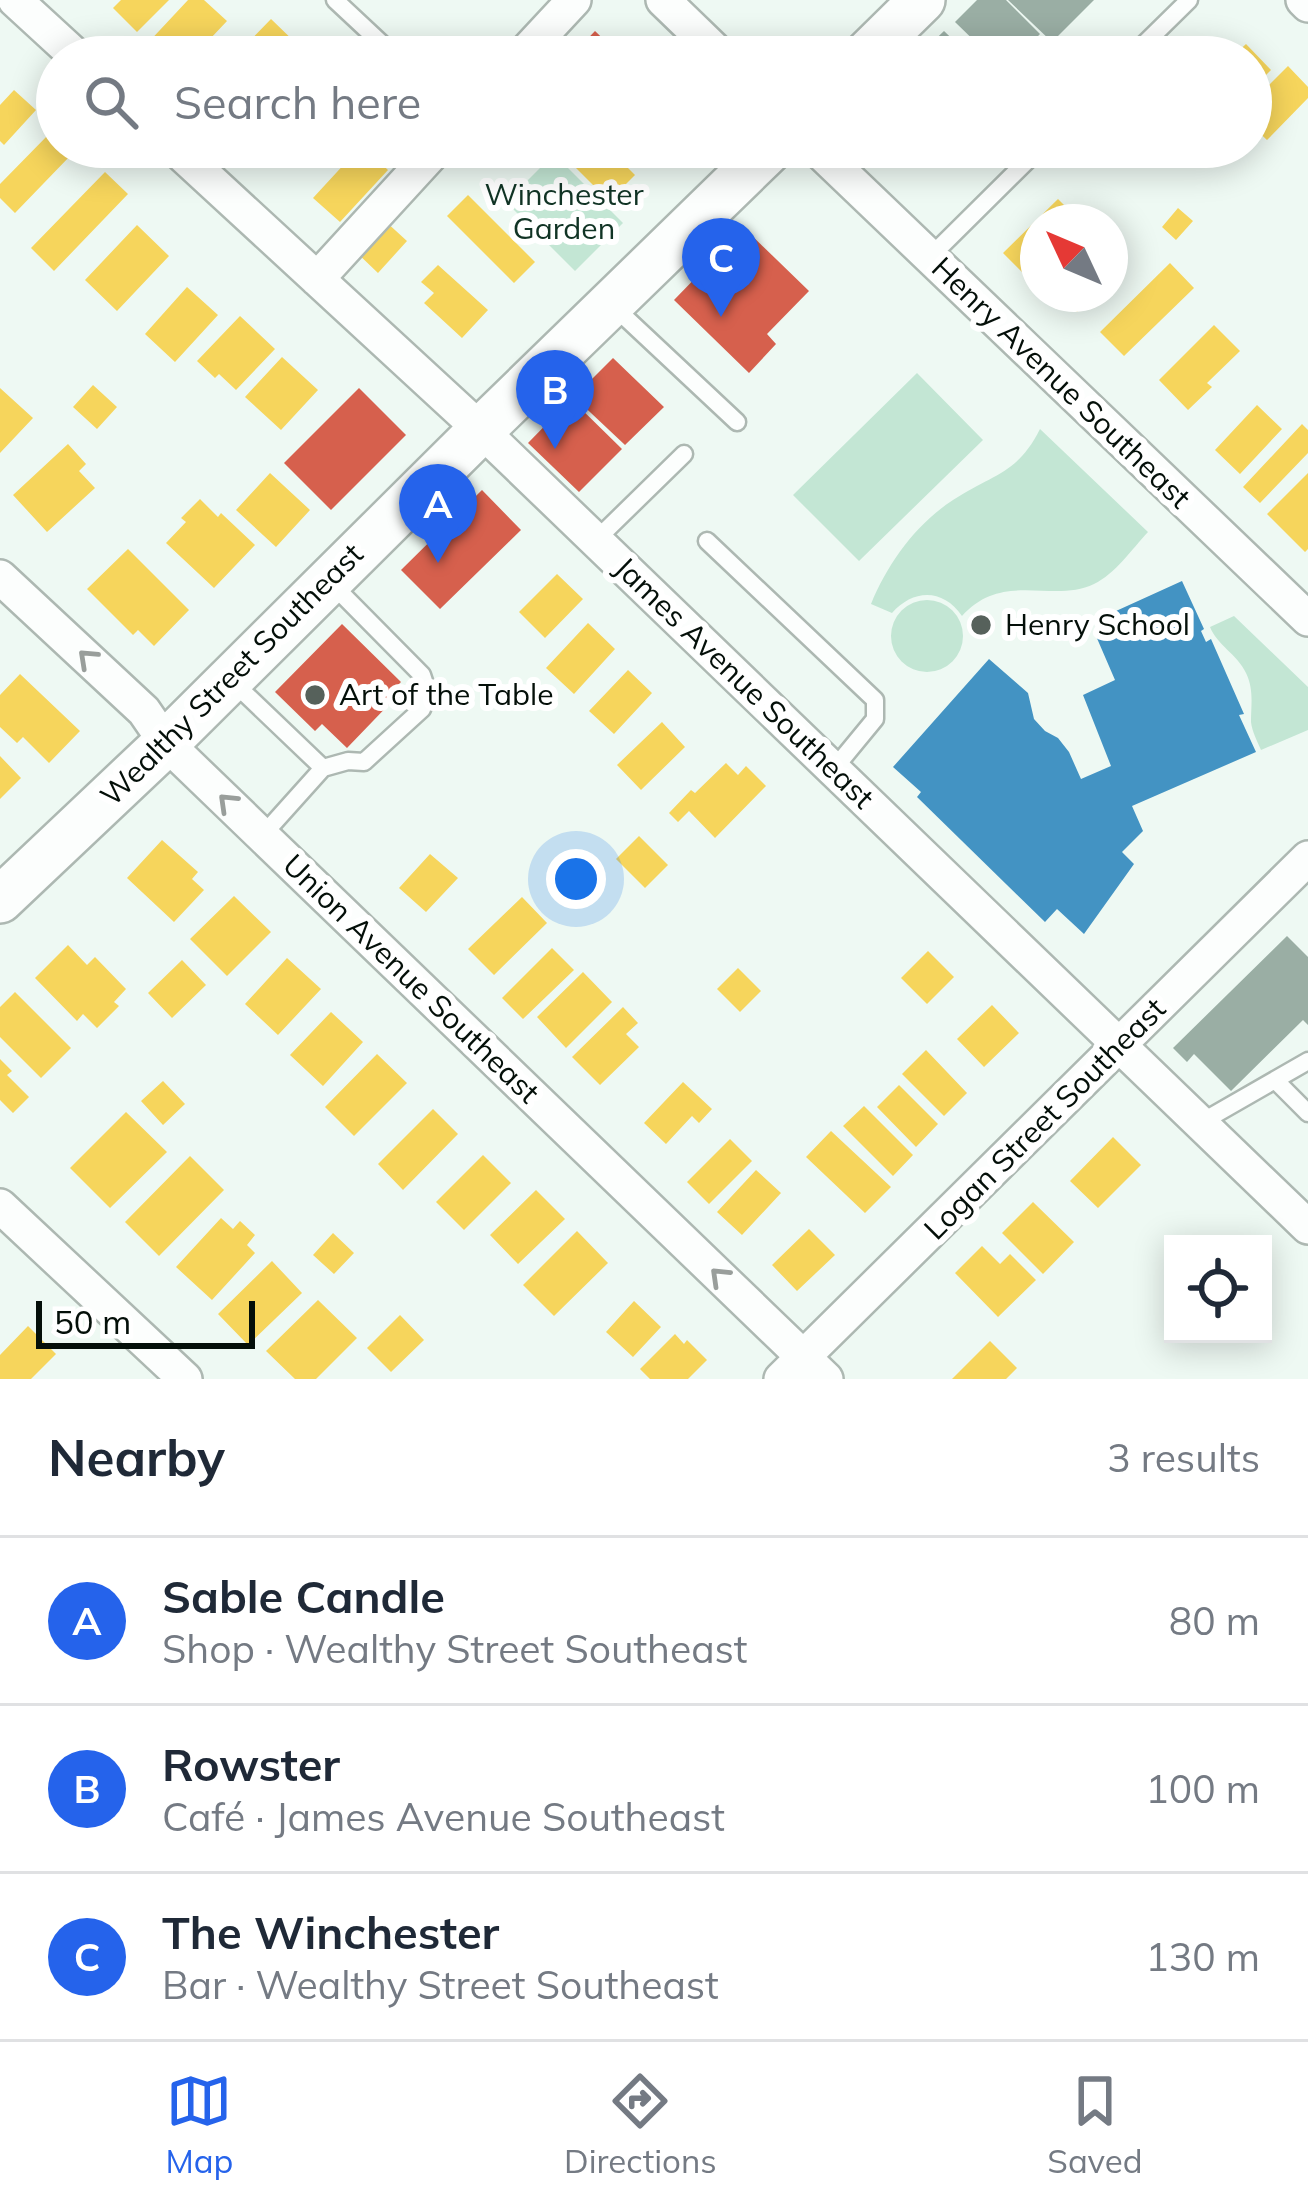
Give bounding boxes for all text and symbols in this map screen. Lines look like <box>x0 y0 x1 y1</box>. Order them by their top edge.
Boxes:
search box <box>36 36 1272 168</box>
icon: search <box>78 69 144 135</box>
text: Search here <box>174 74 421 130</box>
park label: Winchester Garden <box>484 175 644 247</box>
north arrow <box>1020 204 1128 312</box>
pin: C <box>682 218 760 317</box>
street label: Henry Avenue Southeast <box>924 249 1199 516</box>
pin: B <box>516 350 594 449</box>
pin: A <box>399 464 477 563</box>
street label: Wealthy Street Southeast <box>92 535 371 814</box>
street label: James Avenue Southeast <box>607 548 882 816</box>
place label: Henry School <box>1005 605 1190 643</box>
marker: Henry School <box>968 612 994 638</box>
one-way arrow <box>79 651 100 672</box>
place label: Art of the Table <box>339 675 554 713</box>
marker: Art of the Table <box>302 682 328 708</box>
one-way arrow <box>219 794 240 816</box>
street label: Union Avenue Southeast <box>275 846 548 1111</box>
your location <box>546 849 606 909</box>
street label: Logan Street Southeast <box>915 989 1173 1247</box>
map controls <box>1164 1235 1272 1343</box>
button: locate <box>1164 1235 1272 1343</box>
one-way arrow <box>712 1268 733 1290</box>
scale bar <box>36 1295 255 1348</box>
text: 50 m <box>54 1301 131 1342</box>
text: Nearby <box>48 1425 225 1489</box>
text: 3 results <box>1107 1433 1260 1482</box>
text: Sable Candle <box>162 1568 445 1624</box>
text: A <box>72 1596 102 1645</box>
text: 80 m <box>1169 1596 1260 1645</box>
text: Shop · Wealthy Street Southeast <box>162 1624 747 1673</box>
text: Rowster <box>162 1736 340 1792</box>
text: B <box>74 1764 100 1813</box>
text: 100 m <box>1145 1764 1260 1813</box>
text: Café · James Avenue Southeast <box>162 1792 725 1841</box>
text: The Winchester <box>162 1904 499 1960</box>
text: C <box>74 1932 100 1981</box>
text: 130 m <box>1145 1932 1260 1981</box>
text: Bar · Wealthy Street Southeast <box>162 1960 719 2009</box>
tab: Map <box>165 2068 233 2181</box>
tab: Directions <box>564 2068 717 2181</box>
tab: Saved <box>1047 2068 1143 2181</box>

